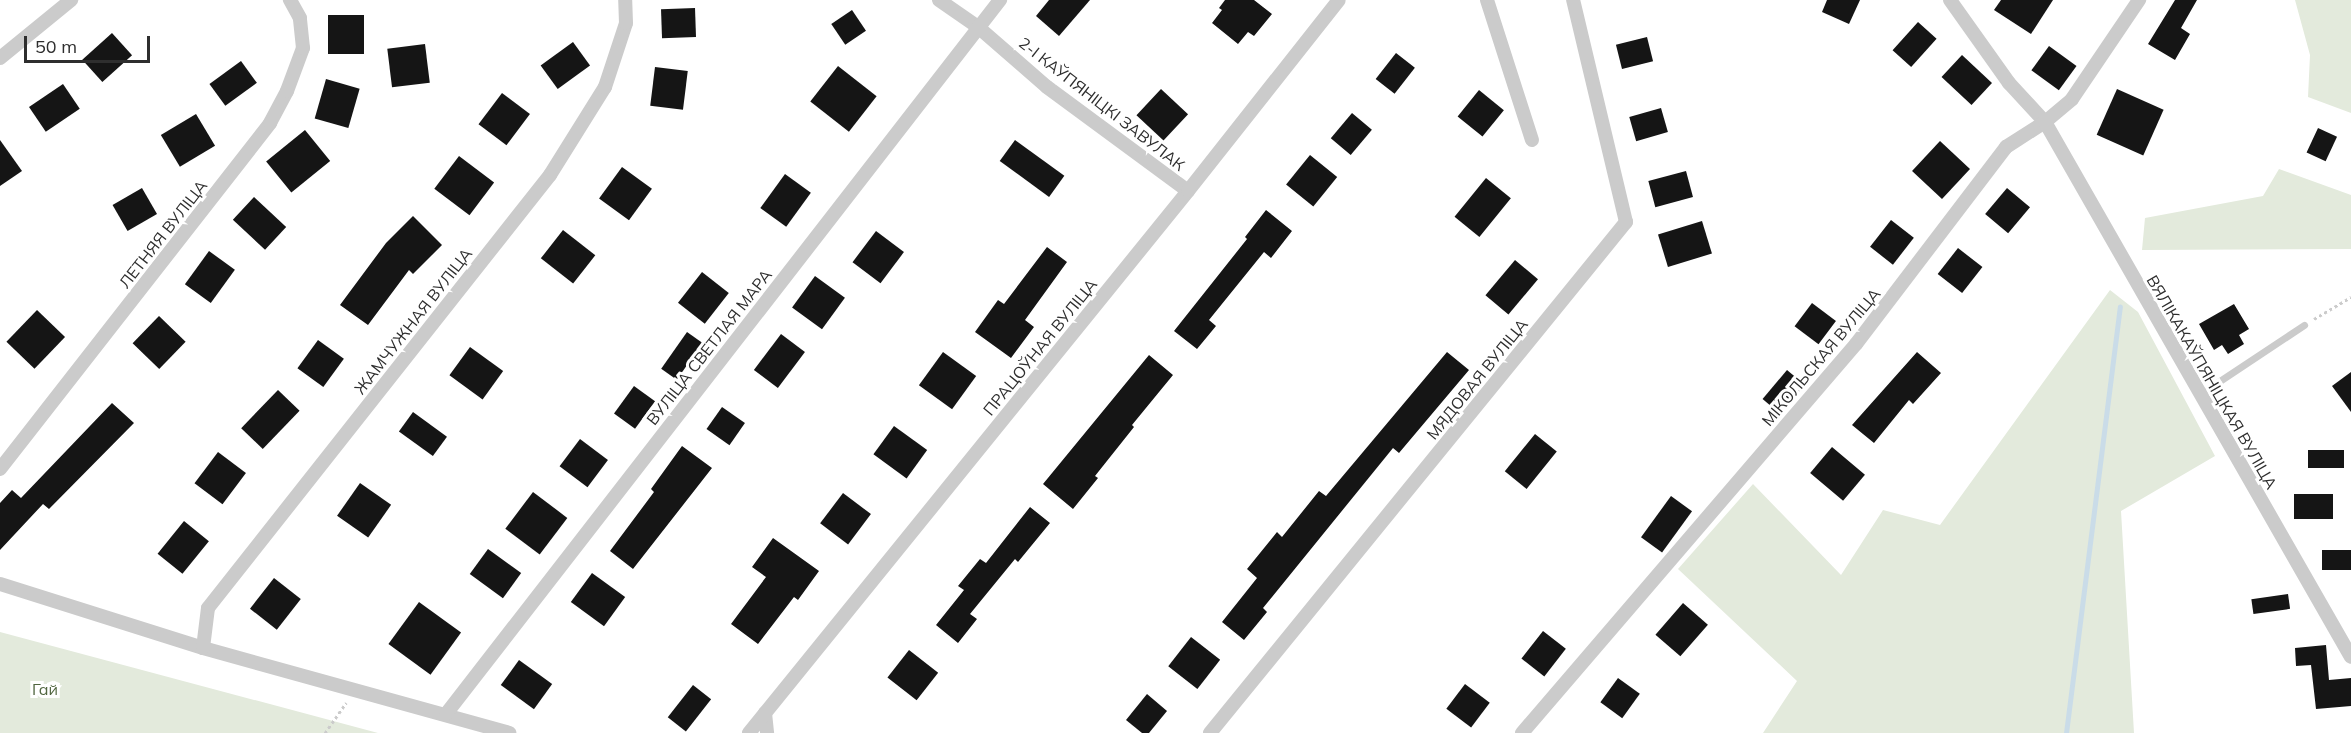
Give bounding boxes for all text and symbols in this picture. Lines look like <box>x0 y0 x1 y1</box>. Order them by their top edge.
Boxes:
scale bar <box>27 24 153 62</box>
street label: 2-І КАЎПЯНІЦКІ ЗАВУЛАК <box>1015 33 1189 175</box>
text: 50 m <box>35 35 77 58</box>
street label: ЛЕТНЯЯ ВУЛІЦА <box>115 176 211 292</box>
street label: ЖАМЧУЖНАЯ ВУЛІЦА <box>350 244 476 398</box>
street label: ВУЛІЦА СВЕТЛАЯ МАРА <box>642 265 776 429</box>
street label: ВЯЛІКАКАЎПЯНІЦКАЯ ВУЛІЦА <box>2143 272 2281 492</box>
street label: ПРАЦОЎНАЯ ВУЛІЦА <box>979 275 1101 419</box>
street label: МІКОЛЬСКАЯ ВУЛІЦА <box>1758 284 1884 430</box>
street label: МЯДОВАЯ ВУЛІЦА <box>1422 315 1532 443</box>
park label: Гай <box>32 679 58 699</box>

